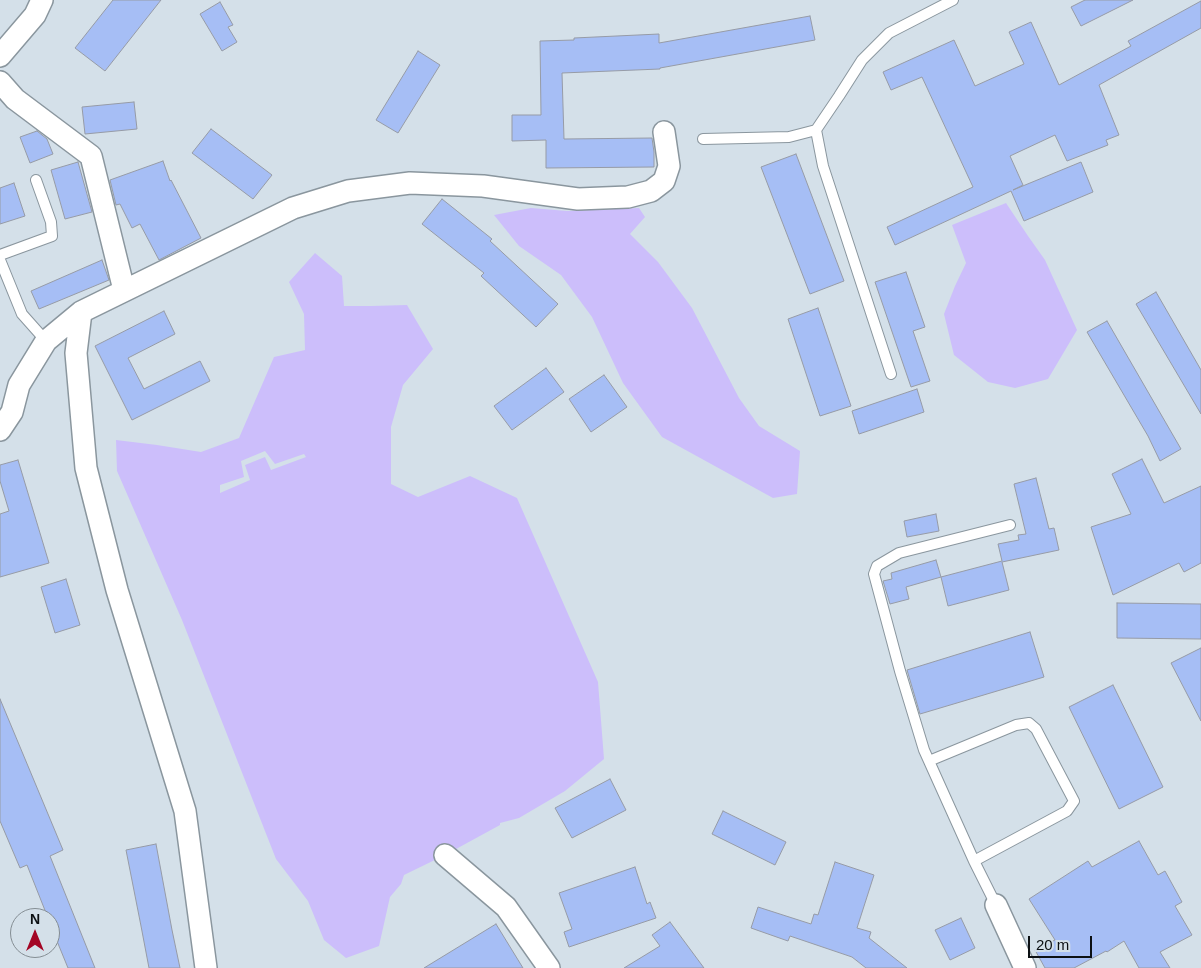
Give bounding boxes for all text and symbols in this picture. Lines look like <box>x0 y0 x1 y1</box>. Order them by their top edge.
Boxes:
north arrow <box>10 908 60 958</box>
text: N <box>30 911 40 927</box>
scale bar <box>1031 926 1095 958</box>
text: 20 m <box>1036 936 1069 953</box>

